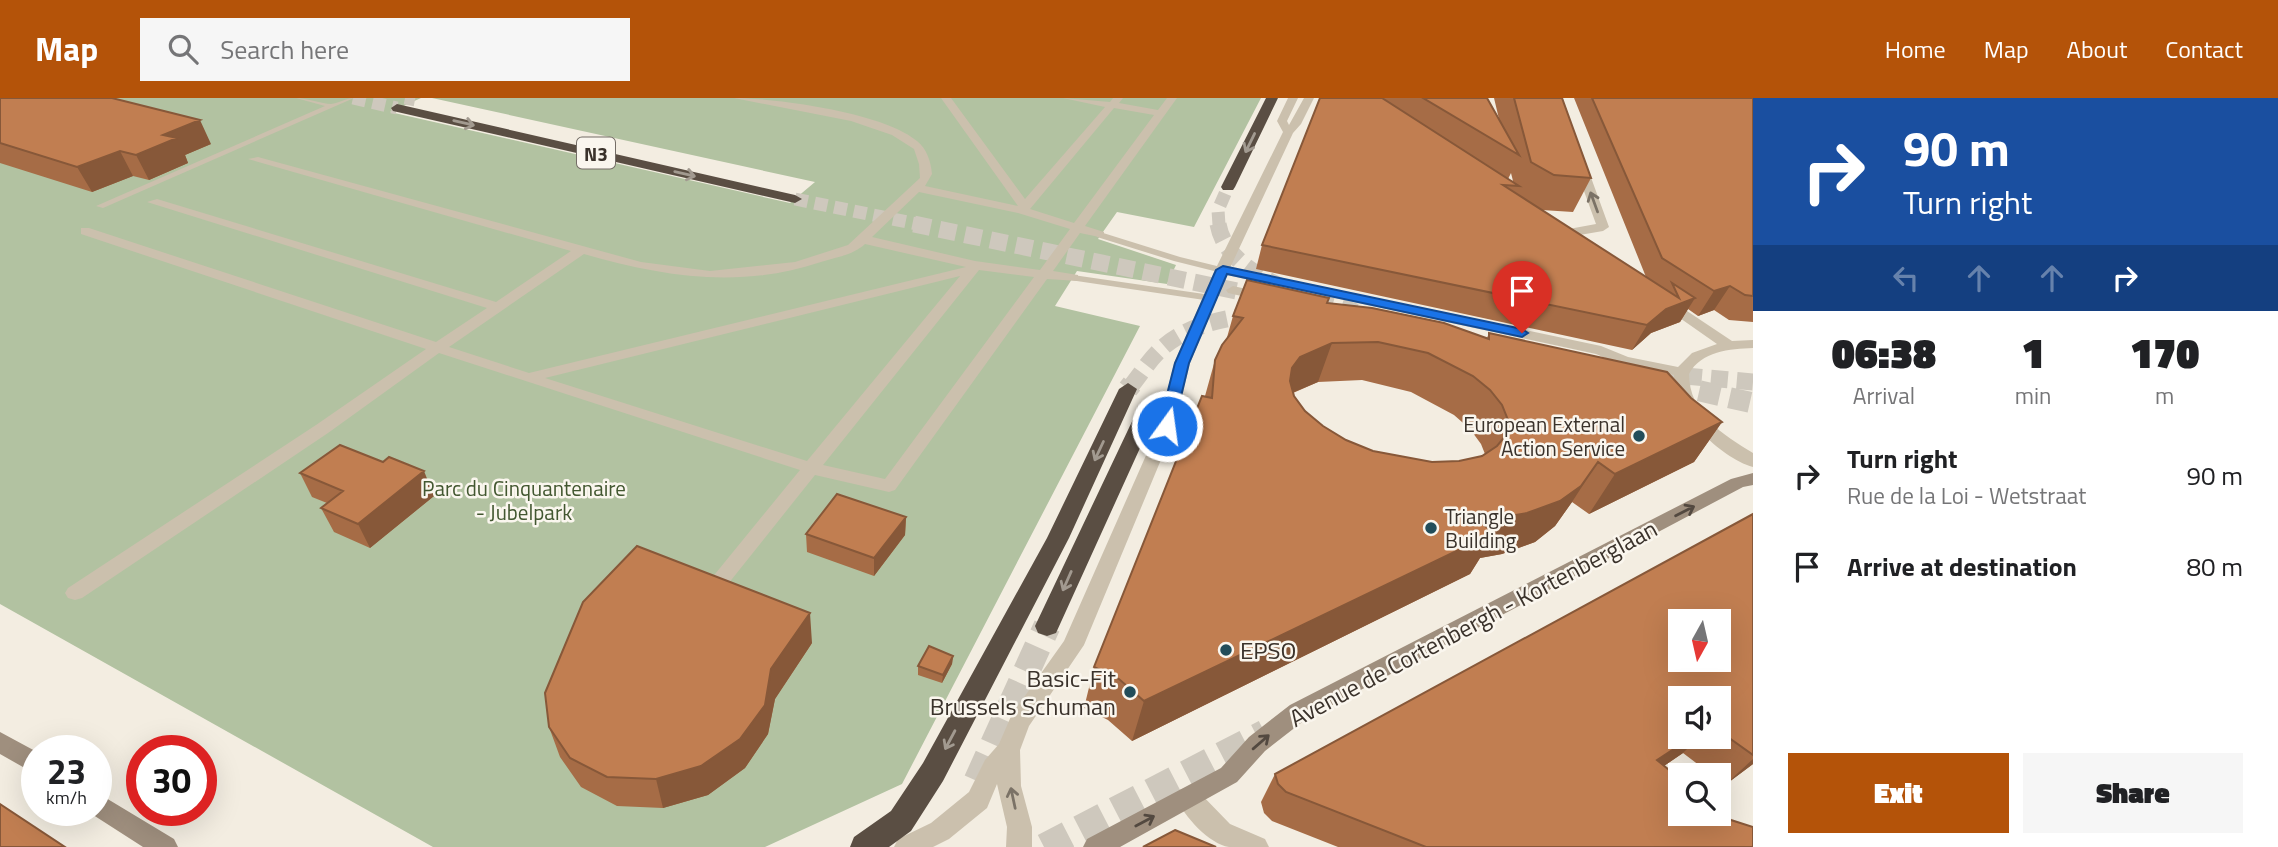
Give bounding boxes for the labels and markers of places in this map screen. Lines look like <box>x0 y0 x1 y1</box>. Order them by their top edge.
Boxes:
pin <box>1492 261 1552 333</box>
place label: European External Action Service <box>1463 408 1625 464</box>
marker: European External Action Service <box>1631 428 1647 444</box>
place label: Triangle Building <box>1445 500 1517 556</box>
marker: Triangle Building <box>1423 520 1439 536</box>
place label: EPSO <box>1240 632 1296 668</box>
marker: EPSO <box>1218 642 1234 658</box>
place label: Basic-Fit Brussels Schuman <box>930 660 1117 724</box>
marker: Basic-Fit Brussels Schuman <box>1122 684 1138 700</box>

